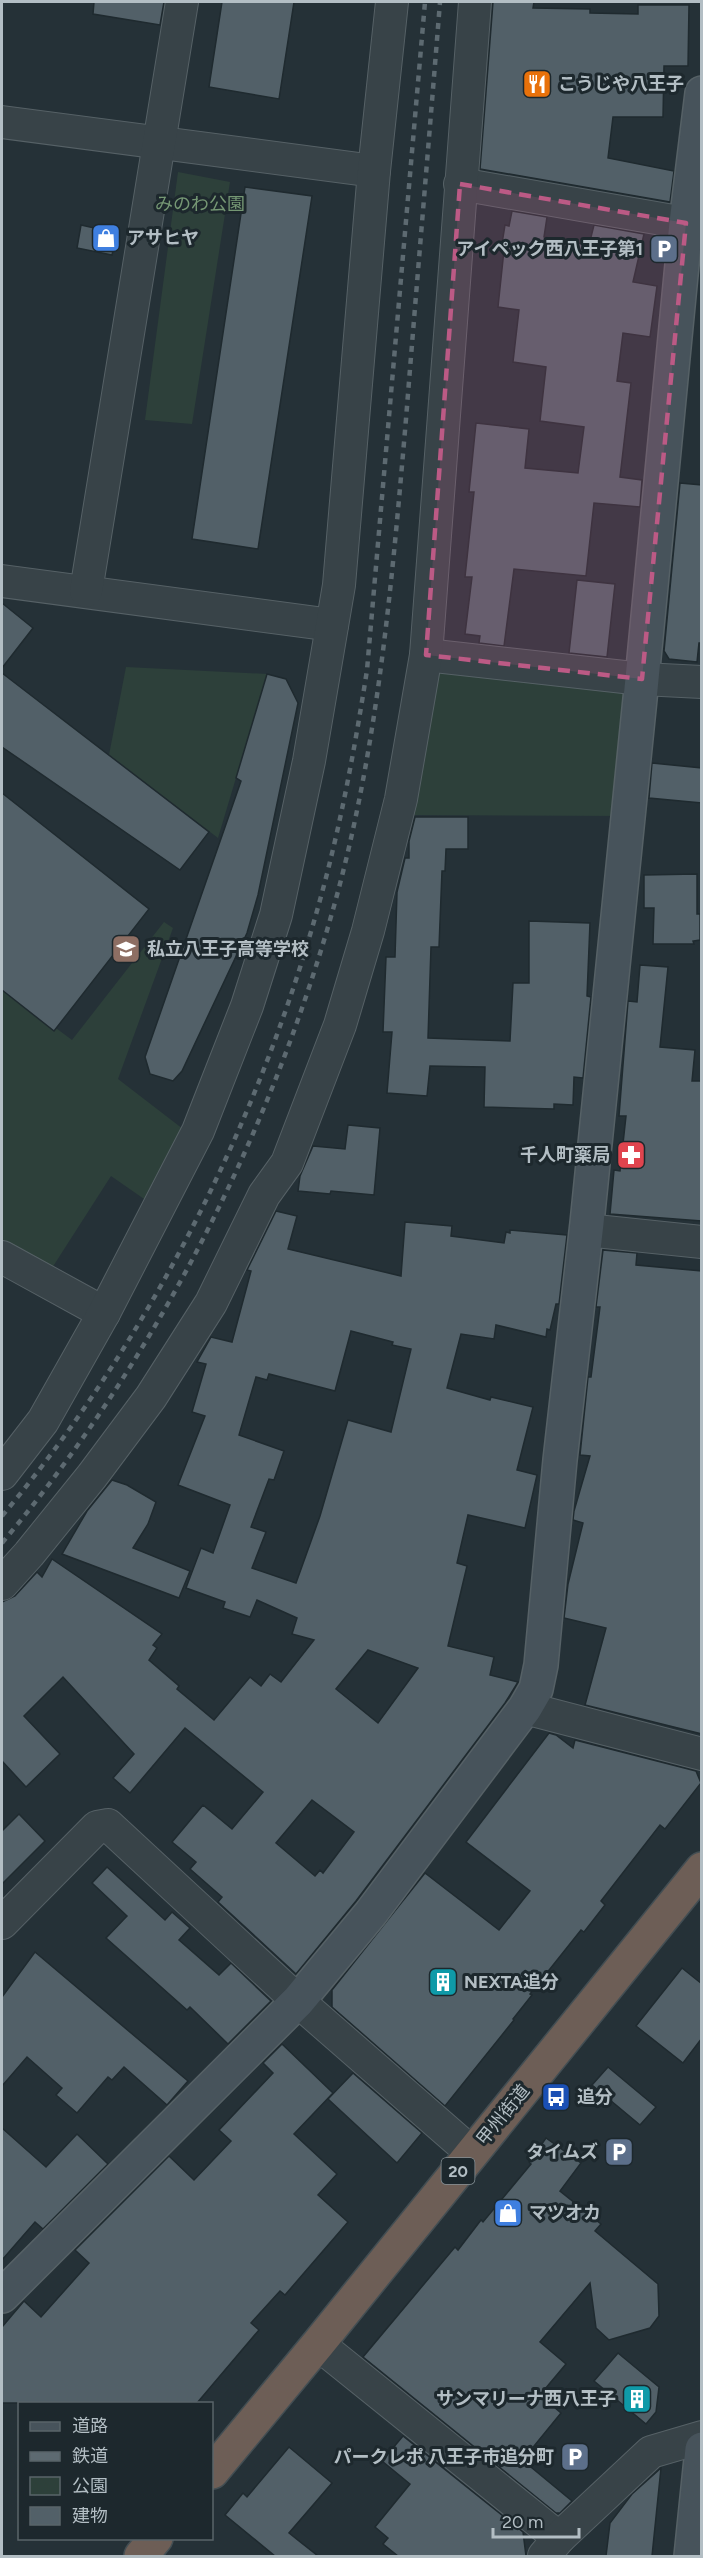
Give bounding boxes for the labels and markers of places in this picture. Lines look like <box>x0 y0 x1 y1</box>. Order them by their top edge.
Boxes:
restaurant icon: こうじや八王子 <box>521 68 553 100</box>
place label: こうじや八王子 <box>558 73 684 95</box>
shop icon: アサヒヤ <box>90 222 122 254</box>
place label: アサヒヤ <box>127 227 199 249</box>
parking icon: アイペック西八王子第1 <box>648 233 680 265</box>
place label: アイペック西八王子第1 <box>456 238 643 260</box>
school or university icon: 私立八王子高等学校 <box>110 933 142 965</box>
place label: 私立八王子高等学校 <box>147 938 309 960</box>
pharmacy icon: 千人町薬局 <box>615 1139 647 1171</box>
place label: 千人町薬局 <box>520 1144 610 1166</box>
building icon: NEXTA追分 <box>427 1966 459 1998</box>
place label: NEXTA追分 <box>464 1971 559 1993</box>
bus stop icon: 追分 <box>540 2081 572 2113</box>
place label: 追分 <box>577 2086 613 2108</box>
parking icon: タイムズ <box>603 2136 635 2168</box>
place label: タイムズ <box>526 2141 598 2163</box>
shop icon: マツオカ <box>492 2197 524 2229</box>
place label: マツオカ <box>529 2202 601 2224</box>
building icon: サンマリーナ西八王子 <box>621 2383 653 2415</box>
place label: サンマリーナ西八王子 <box>436 2388 616 2410</box>
parking icon: パークレポ 八王子市追分町 <box>559 2441 591 2473</box>
place label: パークレポ 八王子市追分町 <box>334 2446 554 2468</box>

